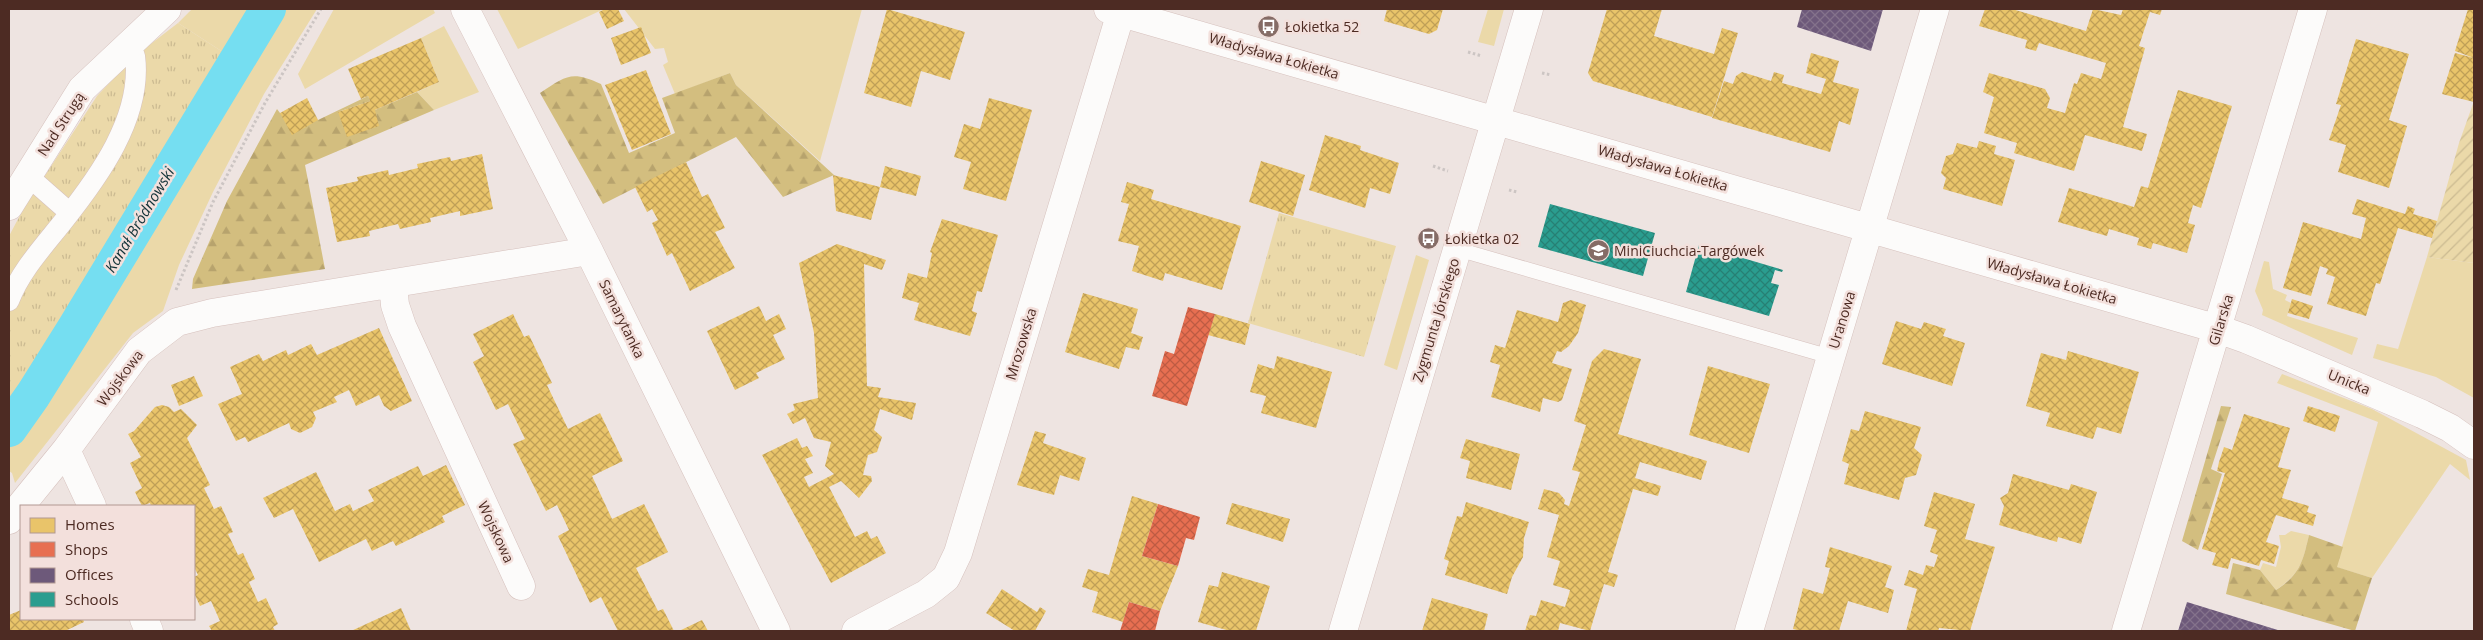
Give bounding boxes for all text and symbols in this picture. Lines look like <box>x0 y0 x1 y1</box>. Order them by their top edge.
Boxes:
bus stop icon: Łokietka 52 <box>1257 15 1281 39</box>
place label: Łokietka 52 <box>1285 17 1359 36</box>
street label: Władysława Łokietka <box>1207 28 1341 83</box>
street label: Nad Strugą <box>33 88 88 159</box>
street label: Władysława Łokietka <box>1596 140 1730 195</box>
water label: Kanał Bródnowski <box>100 163 178 276</box>
bus stop icon: Łokietka 02 <box>1417 227 1441 251</box>
place label: Łokietka 02 <box>1445 229 1519 248</box>
school or university icon: MiniCiuchcia-Targówek <box>1586 239 1610 263</box>
place label: MiniCiuchcia-Targówek <box>1614 241 1765 260</box>
street label: Władysława Łokietka <box>1985 253 2119 308</box>
street label: Zygmunta Jórskiego <box>1408 256 1463 384</box>
street label: Samarytanka <box>595 276 650 361</box>
street label: Uranowa <box>1824 289 1859 351</box>
street label: Gilarska <box>2204 292 2237 348</box>
street label: Mrozowska <box>1001 306 1040 382</box>
street label: Wojskowa <box>92 346 147 410</box>
street label: Unicka <box>2325 364 2373 399</box>
street label: Wojskowa <box>474 498 519 566</box>
legend <box>20 505 195 620</box>
text: Homes <box>65 514 115 534</box>
text: Shops <box>65 539 108 559</box>
text: Offices <box>65 564 113 584</box>
text: Schools <box>65 589 119 609</box>

